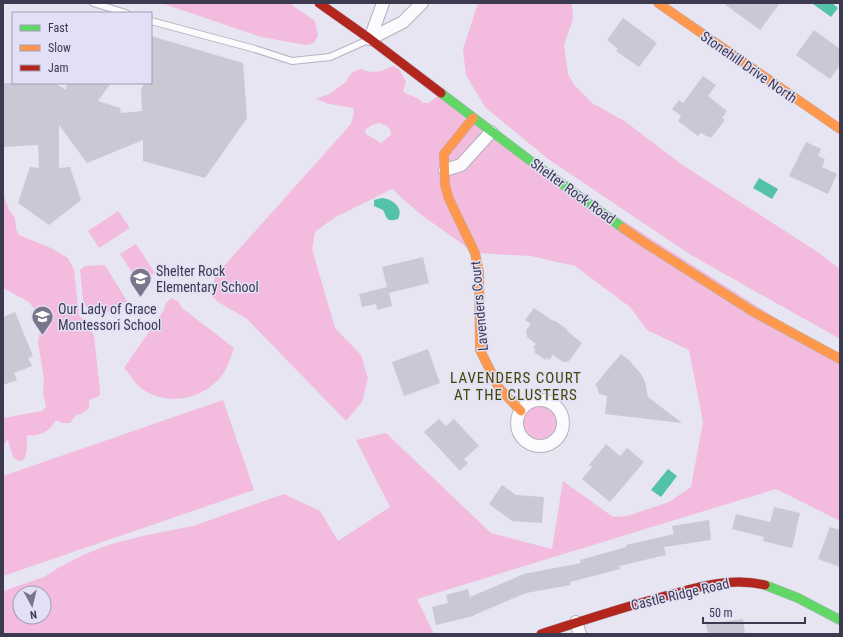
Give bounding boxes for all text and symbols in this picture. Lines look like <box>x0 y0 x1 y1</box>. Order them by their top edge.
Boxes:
legend <box>12 12 152 84</box>
text: Fast <box>48 21 69 35</box>
street label: Stonehill Drive North <box>698 28 800 106</box>
text: Slow <box>48 41 71 55</box>
text: Jam <box>48 61 69 75</box>
street label: Shelter Rock Road <box>528 155 618 227</box>
street label: Lavenders Court <box>467 260 491 352</box>
place label: Shelter Rock Elementary School <box>156 263 259 295</box>
school or university icon: Shelter Rock Elementary School <box>127 266 153 299</box>
place label: Our Lady of Grace Montessori School <box>58 301 161 333</box>
school or university icon: Our Lady of Grace Montessori School <box>29 304 55 337</box>
district label: LAVENDERS COURT AT THE CLUSTERS <box>450 369 582 404</box>
street label: Castle Ridge Road <box>629 575 731 613</box>
north arrow <box>12 585 52 625</box>
scale bar <box>703 599 805 625</box>
text: 50 m <box>709 606 733 620</box>
text: N <box>29 608 38 621</box>

